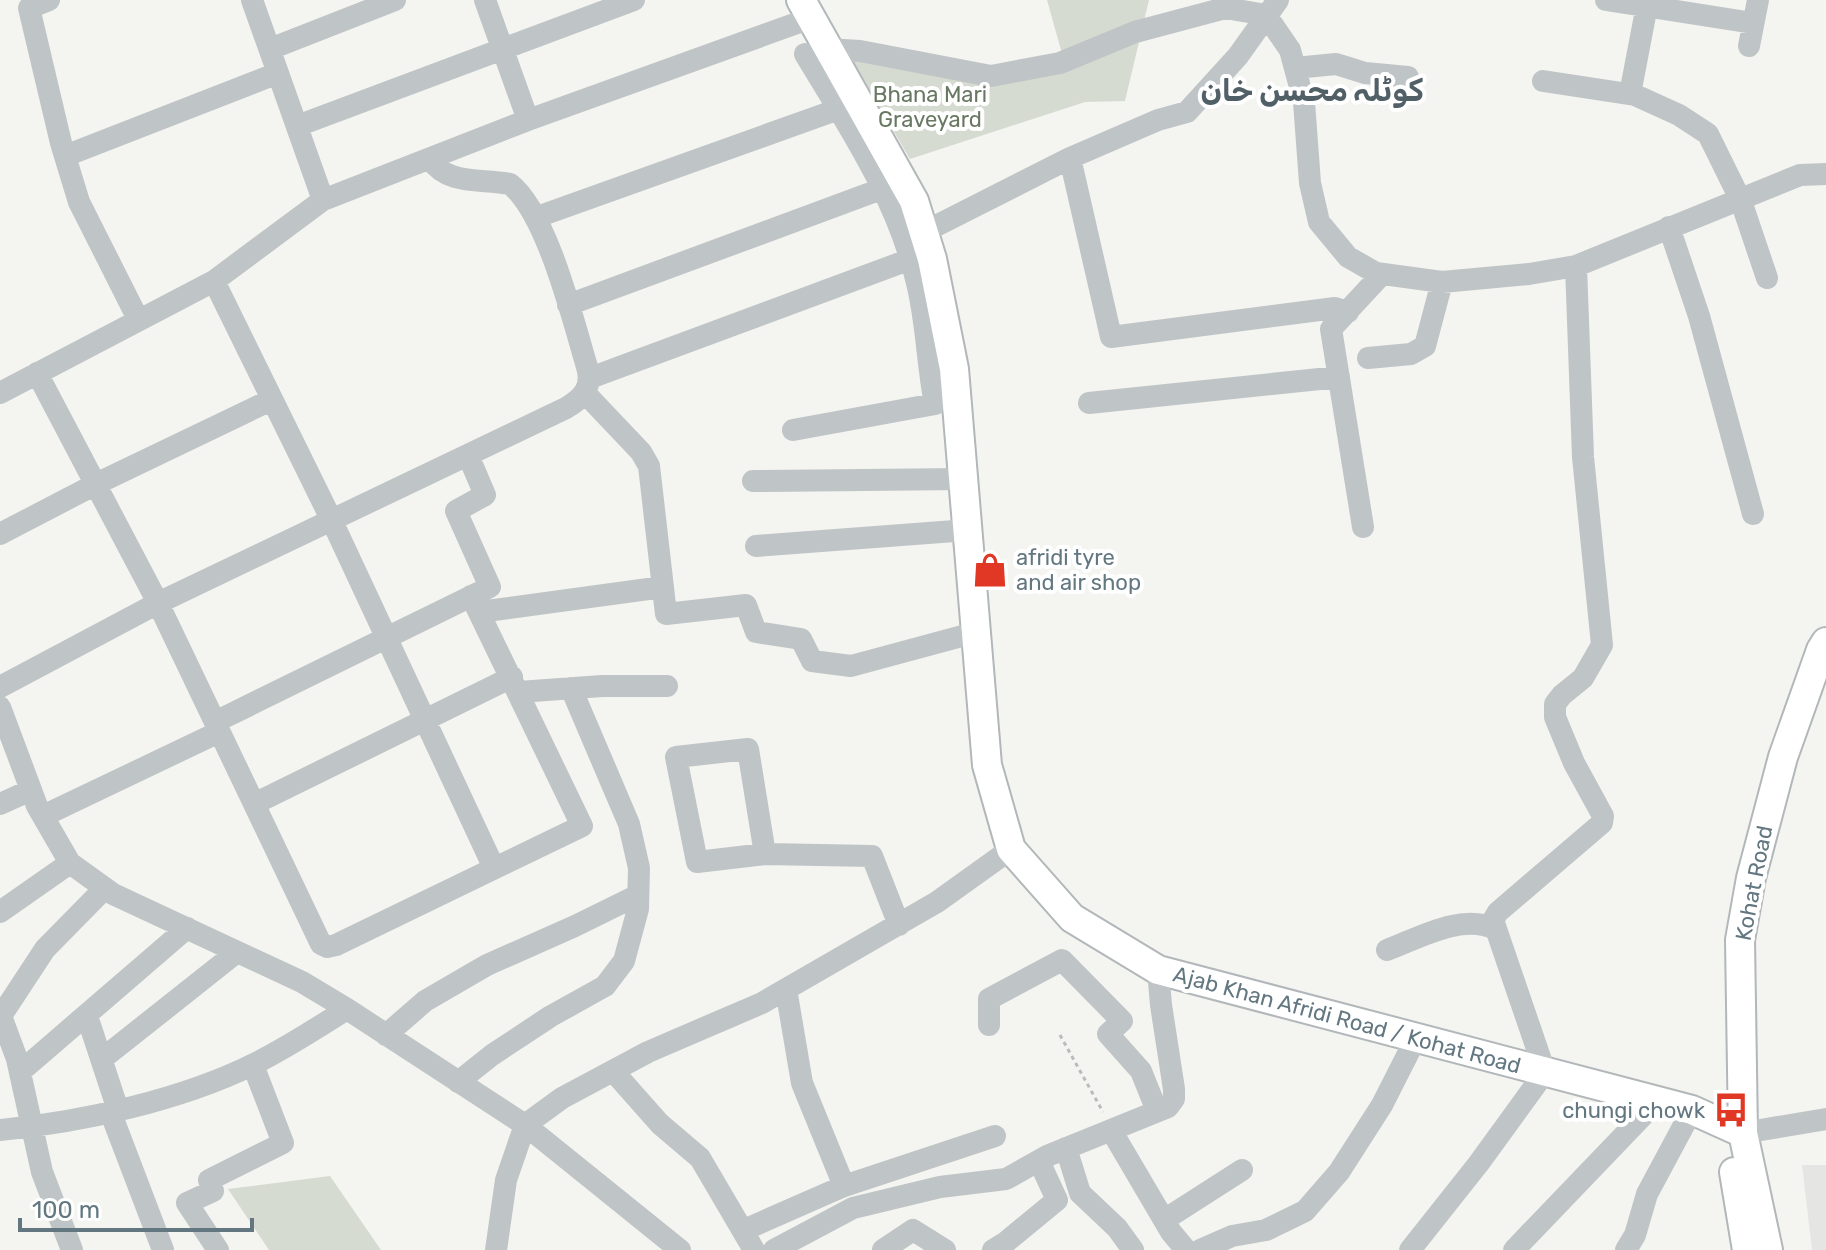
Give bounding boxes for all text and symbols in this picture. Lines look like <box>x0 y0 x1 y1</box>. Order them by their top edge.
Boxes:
district label: کوٹلہ محسن خان <box>1200 73 1424 109</box>
park label: Bhana Mari Graveyard <box>873 81 987 133</box>
place label: afridi tyre and air shop <box>1016 544 1141 596</box>
shop icon: afridi tyre and air shop <box>971 551 1009 589</box>
street label: Kohat Road <box>1730 823 1778 943</box>
street label: Ajab Khan Afridi Road / Kohat Road <box>1170 960 1524 1080</box>
bus stop icon: chungi chowk <box>1712 1091 1750 1129</box>
place label: chungi chowk <box>1562 1097 1706 1124</box>
scale bar <box>20 1182 252 1232</box>
text: 100 m <box>32 1196 100 1224</box>

